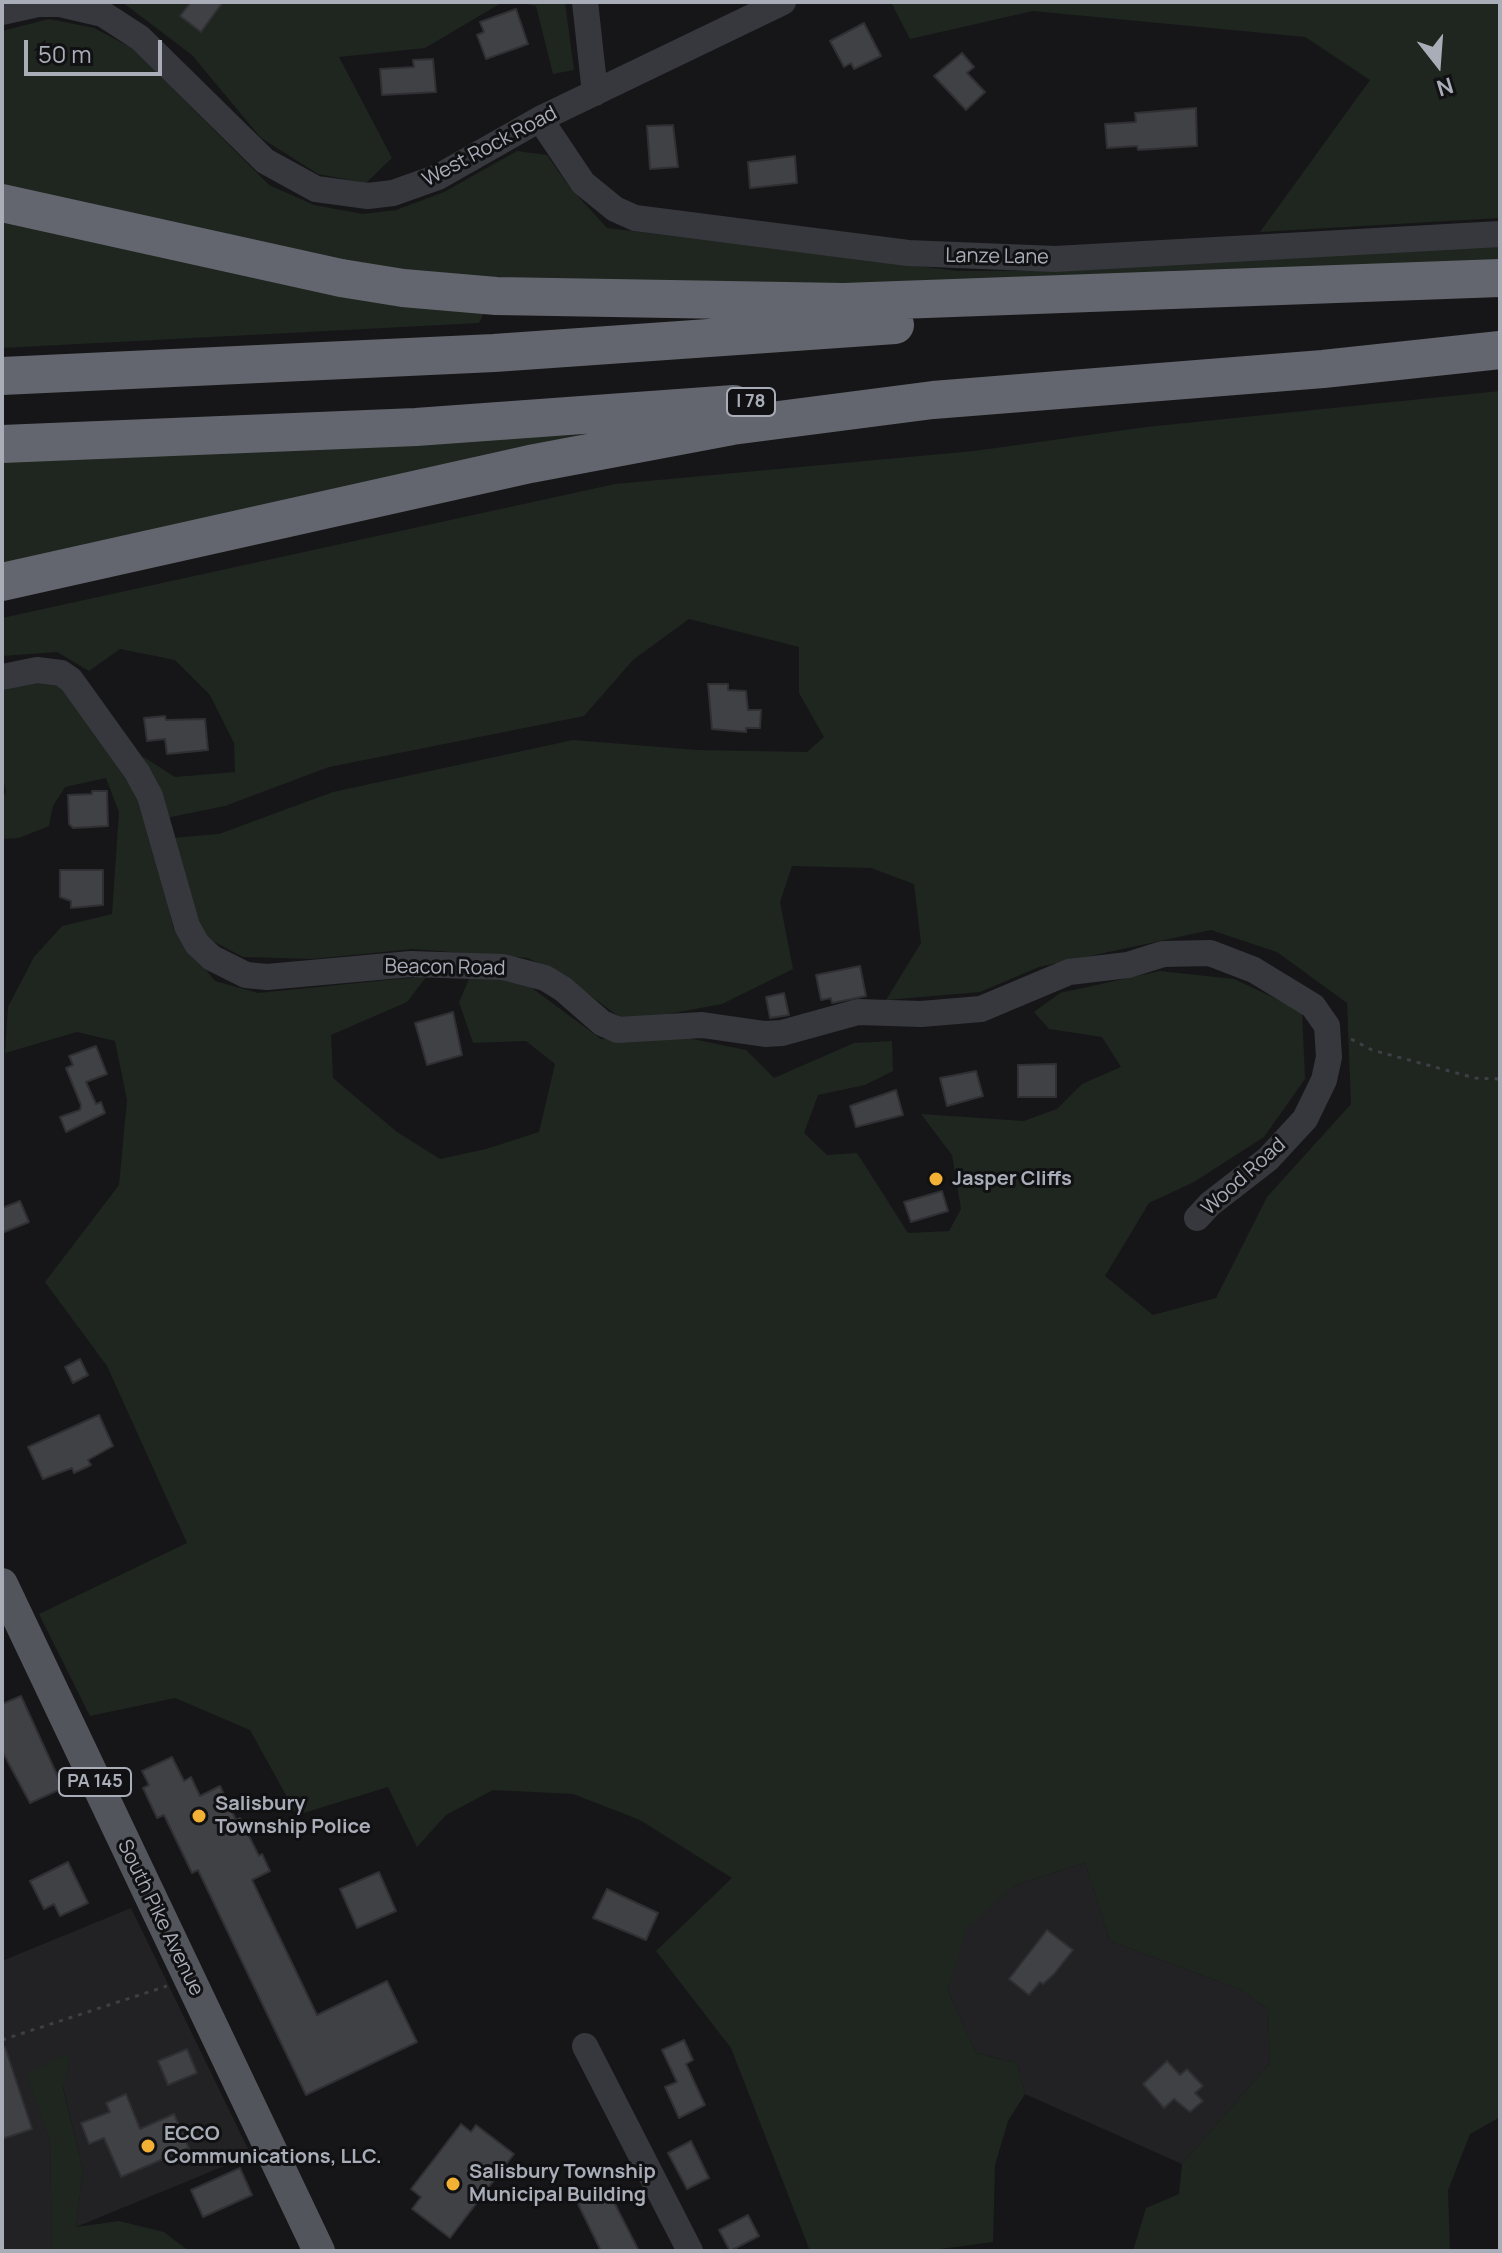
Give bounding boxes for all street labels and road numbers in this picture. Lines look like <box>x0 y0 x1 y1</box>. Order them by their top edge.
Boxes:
street label: West Rock Road <box>419 102 561 192</box>
street label: Lanze Lane <box>945 244 1049 270</box>
road number: I 78 <box>727 388 775 416</box>
street label: Beacon Road <box>384 955 506 981</box>
street label: Wood Road <box>1197 1133 1291 1221</box>
road number: PA 145 <box>59 1768 131 1796</box>
street label: South Pike Avenue <box>112 1836 208 2000</box>

